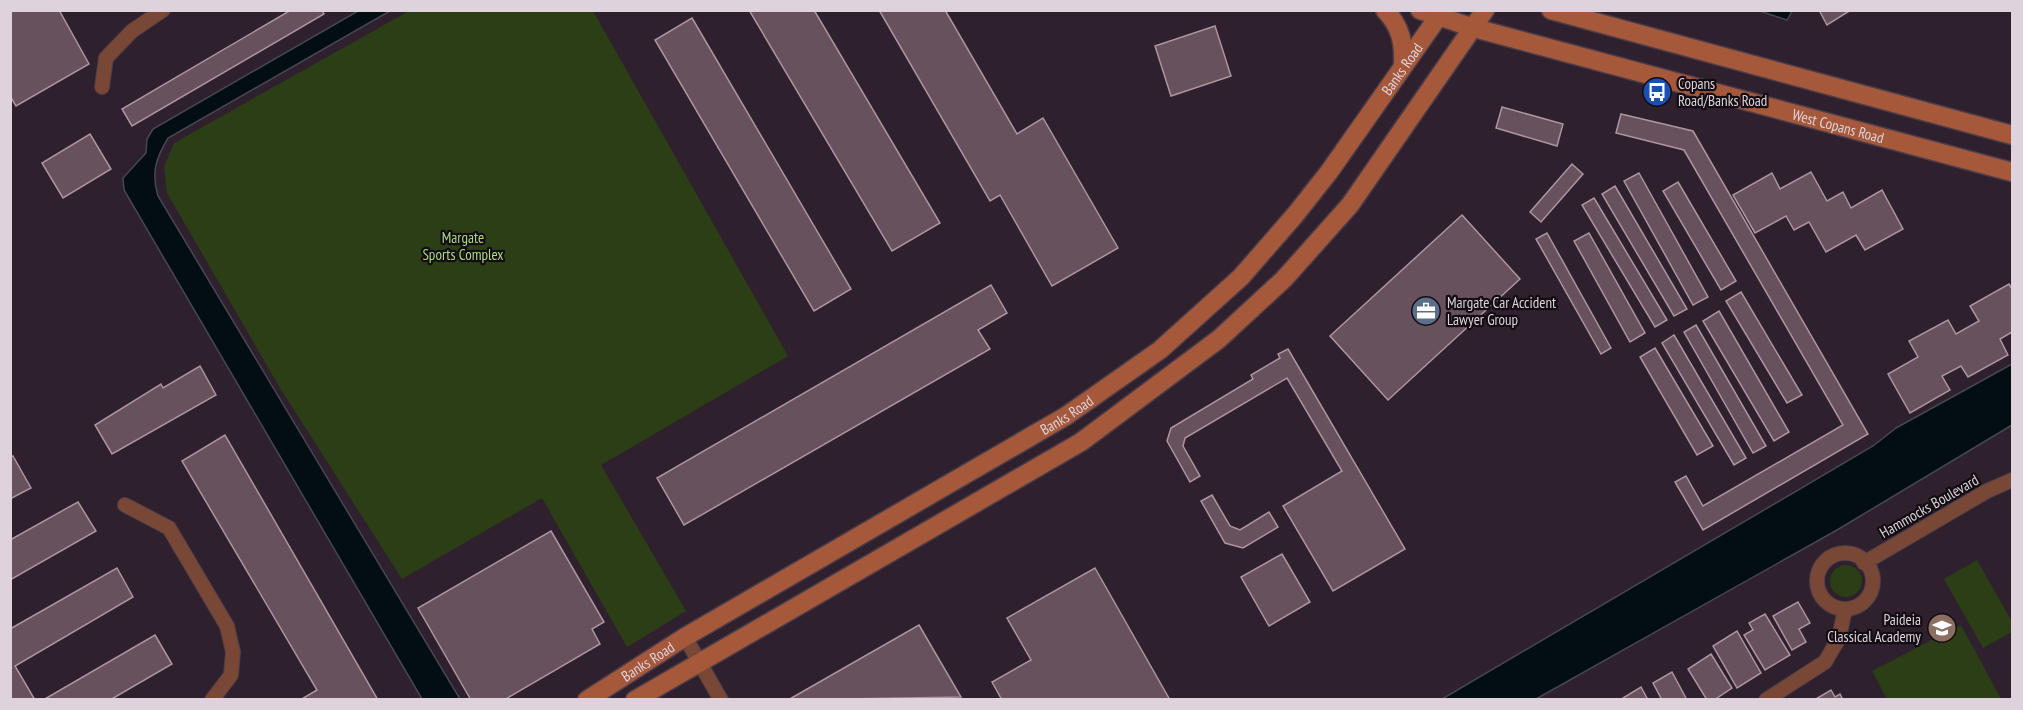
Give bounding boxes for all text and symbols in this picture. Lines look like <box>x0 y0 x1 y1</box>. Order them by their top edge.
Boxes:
street label: Banks Road <box>1377 39 1426 99</box>
place label: Copans Road/Banks Road <box>1678 74 1767 110</box>
bus stop icon: Copans Road/Banks Road <box>1641 76 1673 108</box>
street label: West Copans Road <box>1790 104 1886 147</box>
park label: Margate Sports Complex <box>422 228 504 264</box>
place label: Margate Car Accident Lawyer Group <box>1447 293 1556 329</box>
office icon: Margate Car Accident Lawyer Group <box>1410 295 1442 327</box>
street label: Banks Road <box>1036 391 1097 439</box>
street label: Hammocks Boulevard <box>1876 470 1982 542</box>
place label: Paideia Classical Academy <box>1827 610 1921 646</box>
school or university icon: Paideia Classical Academy <box>1926 612 1958 644</box>
street label: Banks Road <box>617 637 678 685</box>

